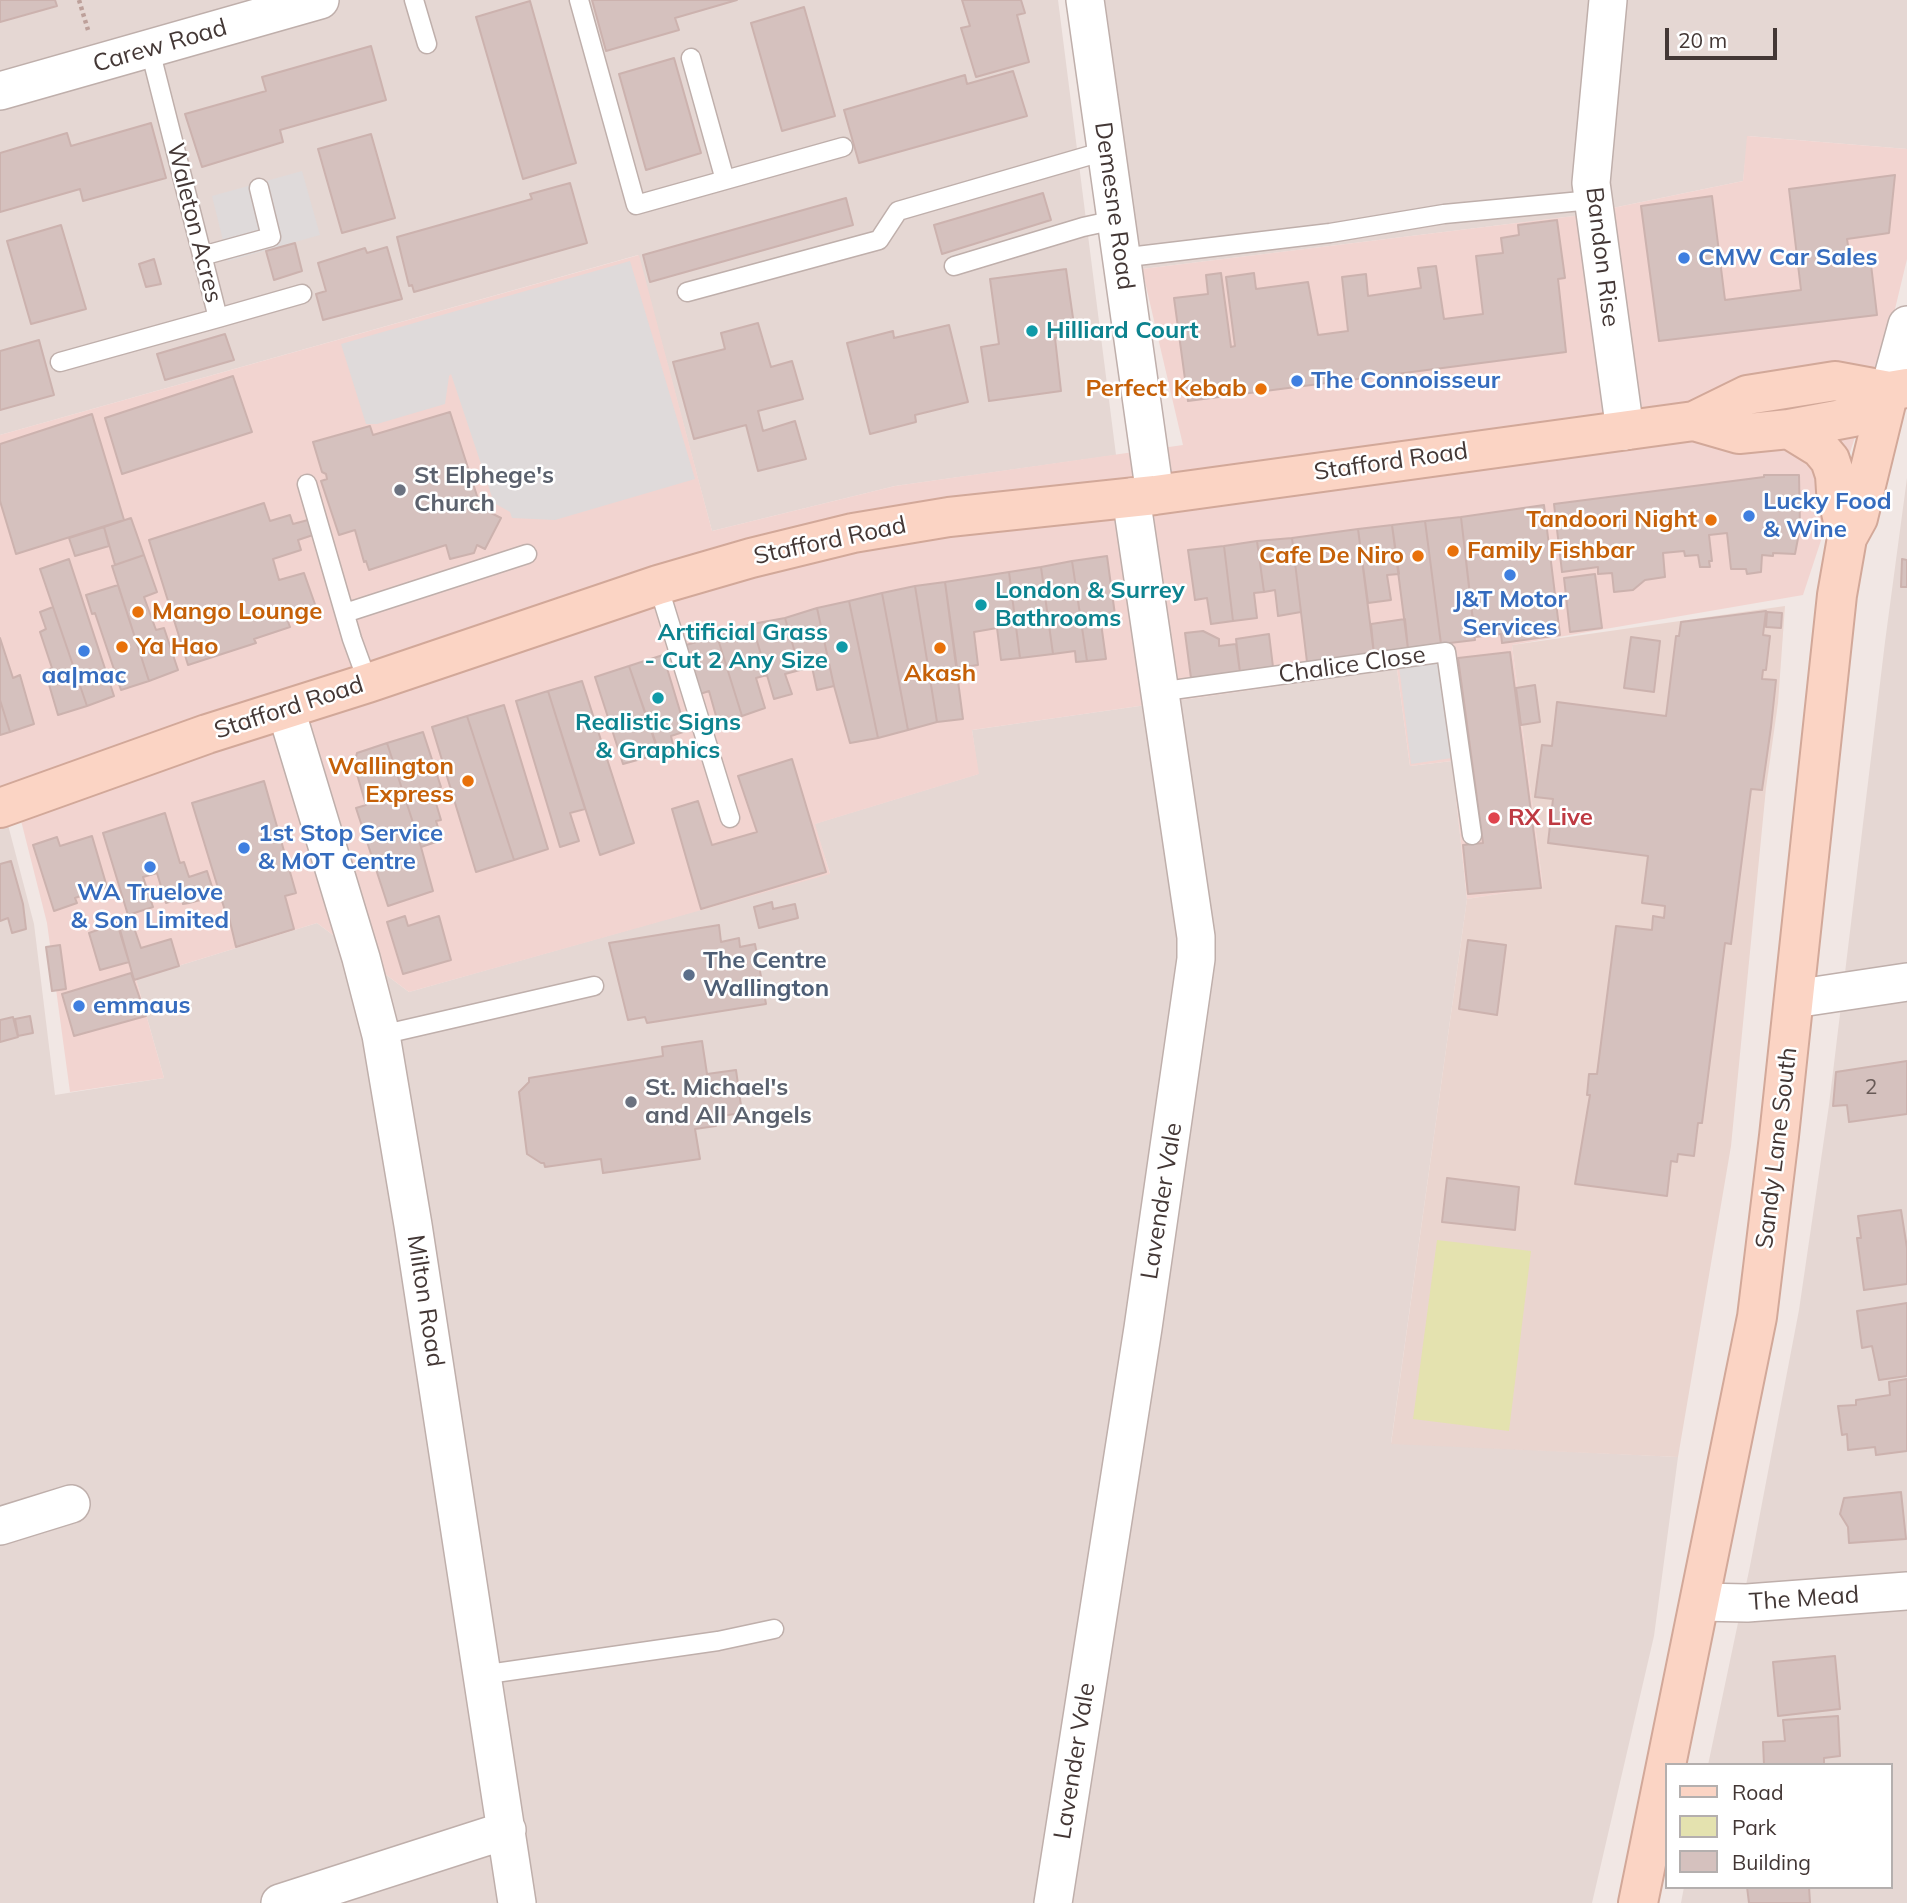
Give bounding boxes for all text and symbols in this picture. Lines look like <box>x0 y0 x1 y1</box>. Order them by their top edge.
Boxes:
street label: Carew Road <box>90 13 230 79</box>
scale bar <box>1669 14 1781 58</box>
text: 20 m <box>1678 27 1727 53</box>
street label: Demesne Road <box>1088 120 1140 292</box>
street label: Waleton Acres <box>160 140 228 306</box>
street label: Bandon Rise <box>1579 186 1625 328</box>
place label: CMW Car Sales <box>1698 244 1877 272</box>
marker: CMW Car Sales <box>1676 250 1692 266</box>
place label: Hilliard Court <box>1046 317 1199 345</box>
marker: Hilliard Court <box>1024 323 1040 339</box>
place label: The Connoisseur <box>1311 367 1500 395</box>
marker: The Connoisseur <box>1289 373 1305 389</box>
place label: Perfect Kebab <box>1085 375 1247 403</box>
marker: Perfect Kebab <box>1253 381 1269 397</box>
street label: Stafford Road <box>1312 437 1470 487</box>
place label: St Elphege's Church <box>414 462 554 518</box>
marker: St Elphege's Church <box>392 482 408 498</box>
place label: Lucky Food & Wine <box>1763 488 1892 544</box>
place label: Tandoori Night <box>1526 506 1697 534</box>
marker: Lucky Food & Wine <box>1741 508 1757 524</box>
street label: Stafford Road <box>751 511 909 571</box>
marker: Tandoori Night <box>1703 512 1719 528</box>
place label: Family Fishbar <box>1467 537 1635 565</box>
place label: Cafe De Niro <box>1259 542 1404 570</box>
marker: Family Fishbar <box>1445 543 1461 559</box>
marker: Cafe De Niro <box>1410 548 1426 564</box>
marker: J&T Motor Services <box>1502 567 1518 583</box>
place label: London & Surrey Bathrooms <box>995 577 1185 633</box>
place label: J&T Motor Services <box>1453 586 1567 642</box>
marker: London & Surrey Bathrooms <box>973 597 989 613</box>
place label: Mango Lounge <box>152 598 322 626</box>
marker: Mango Lounge <box>130 604 146 620</box>
place label: Artificial Grass - Cut 2 Any Size <box>645 619 828 675</box>
place label: Ya Hao <box>136 633 218 661</box>
marker: Ya Hao <box>114 639 130 655</box>
marker: Artificial Grass - Cut 2 Any Size <box>834 639 850 655</box>
marker: Akash <box>932 640 948 656</box>
street label: Chalice Close <box>1277 640 1427 690</box>
marker: aa|mac <box>76 643 92 659</box>
place label: Akash <box>904 660 976 688</box>
place label: aa|mac <box>41 662 127 690</box>
street label: Stafford Road <box>211 670 367 746</box>
marker: Realistic Signs & Graphics <box>650 690 666 706</box>
place label: Realistic Signs & Graphics <box>575 709 741 765</box>
place label: Wallington Express <box>328 753 454 809</box>
marker: Wallington Express <box>460 773 476 789</box>
place label: RX Live <box>1508 804 1593 832</box>
marker: RX Live <box>1486 810 1502 826</box>
place label: 1st Stop Service & MOT Centre <box>258 820 443 876</box>
marker: 1st Stop Service & MOT Centre <box>236 840 252 856</box>
marker: WA Truelove & Son Limited <box>142 859 158 875</box>
place label: WA Truelove & Son Limited <box>71 879 229 935</box>
place label: The Centre Wallington <box>703 947 829 1003</box>
marker: The Centre Wallington <box>681 967 697 983</box>
place label: emmaus <box>93 992 191 1020</box>
marker: emmaus <box>71 998 87 1014</box>
street label: Sandy Lane South <box>1750 1046 1804 1250</box>
place label: St. Michael's and All Angels <box>645 1074 812 1130</box>
house number: 2 <box>1865 1075 1877 1101</box>
marker: St. Michael's and All Angels <box>623 1094 639 1110</box>
street label: Lavender Vale <box>1135 1121 1189 1281</box>
street label: Milton Road <box>400 1233 450 1369</box>
street label: The Mead <box>1748 1581 1860 1617</box>
street label: Lavender Vale <box>1048 1681 1102 1841</box>
legend <box>1666 1763 1893 1889</box>
text: Road <box>1732 1779 1783 1805</box>
text: Park <box>1732 1814 1776 1840</box>
text: Building <box>1732 1849 1811 1875</box>

